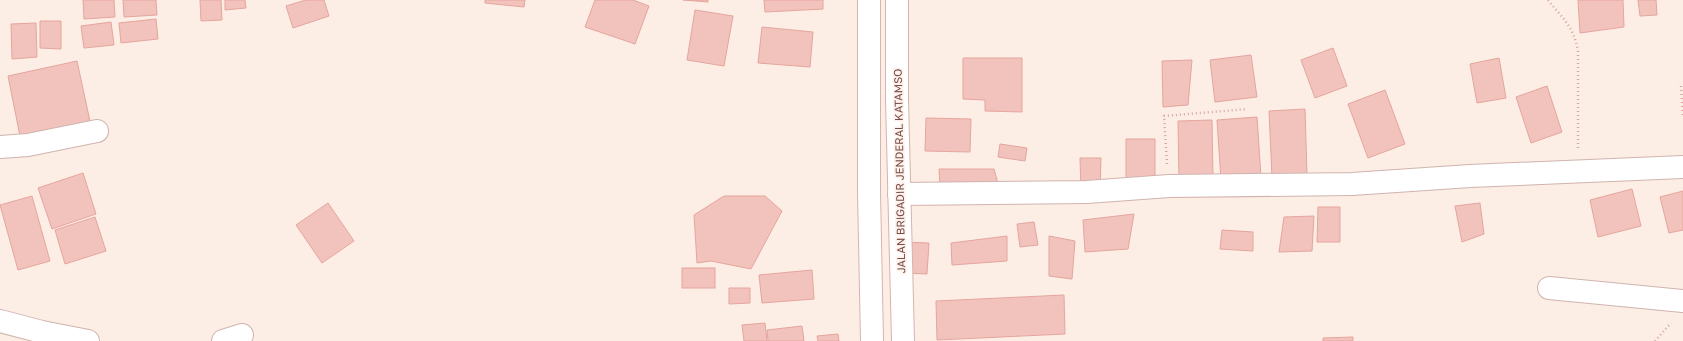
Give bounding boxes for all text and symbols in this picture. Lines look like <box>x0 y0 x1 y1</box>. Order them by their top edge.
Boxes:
street label: JALAN BRIGADIR JENDERAL KATAMSO <box>891 69 907 273</box>

